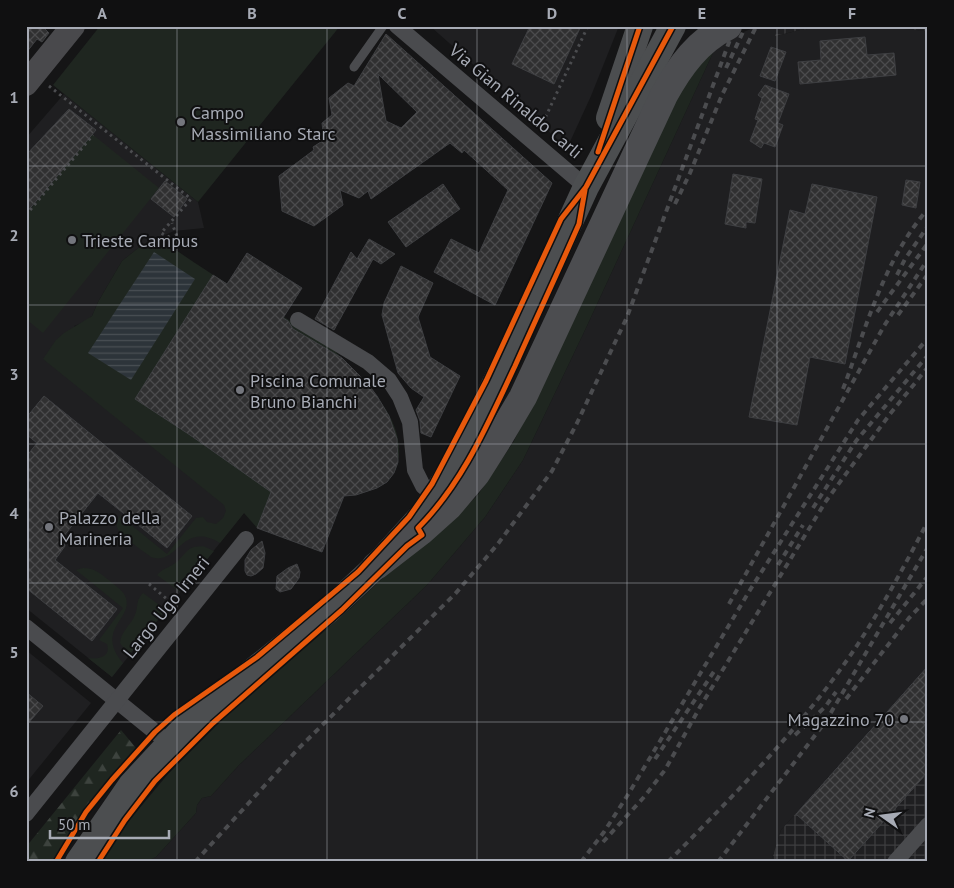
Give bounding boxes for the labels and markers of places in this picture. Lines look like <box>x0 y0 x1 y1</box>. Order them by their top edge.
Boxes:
place label: Campo Massimiliano Starc <box>191 101 336 145</box>
marker: Campo Massimiliano Starc <box>175 116 187 128</box>
place label: Trieste Campus <box>82 229 198 252</box>
marker: Trieste Campus <box>66 234 78 246</box>
place label: Piscina Comunale Bruno Bianchi <box>250 369 386 413</box>
marker: Piscina Comunale Bruno Bianchi <box>234 384 246 396</box>
place label: Palazzo della Marineria <box>59 506 160 550</box>
marker: Palazzo della Marineria <box>43 521 55 533</box>
place label: Magazzino 70 <box>787 708 894 731</box>
marker: Magazzino 70 <box>898 713 910 725</box>

